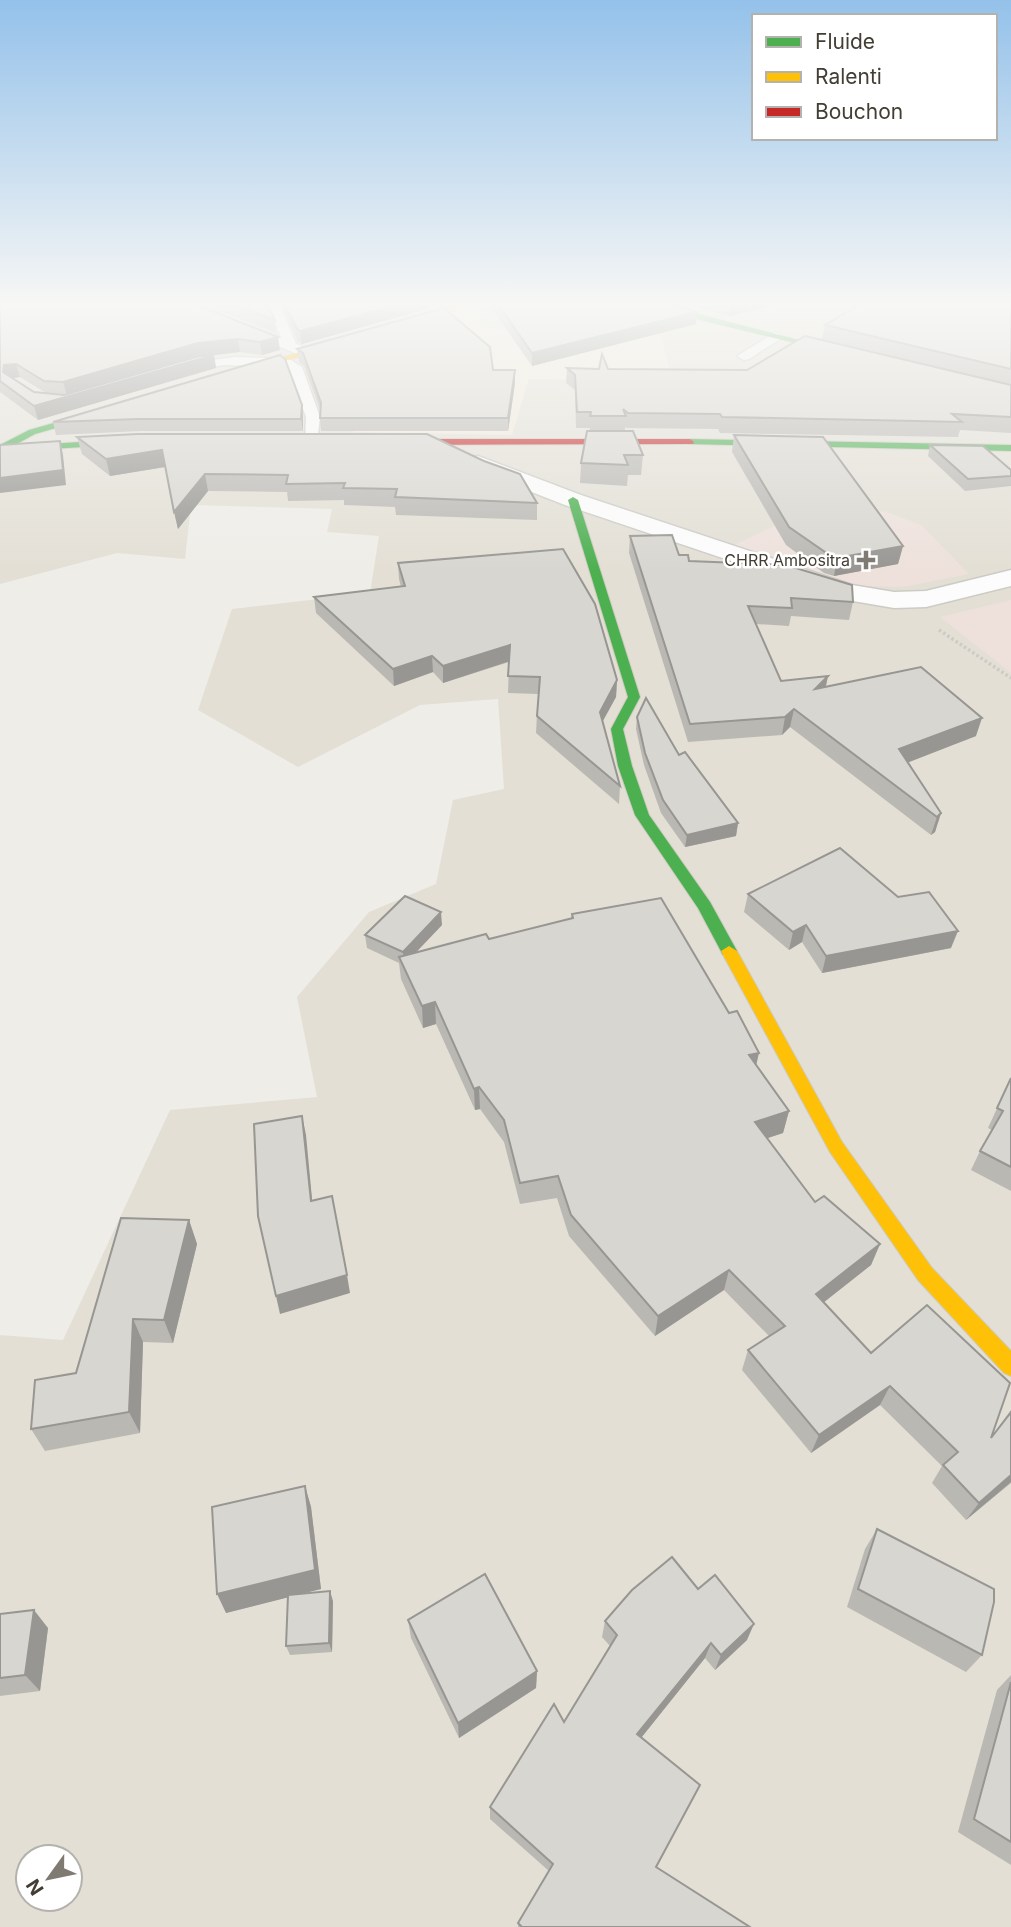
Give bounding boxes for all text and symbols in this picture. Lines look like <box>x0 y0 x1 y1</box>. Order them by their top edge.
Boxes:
legend <box>752 14 997 140</box>
text: Fluide <box>815 29 875 54</box>
text: Ralenti <box>815 64 882 89</box>
text: Bouchon <box>815 99 903 124</box>
place label: CHRR Ambositra <box>724 550 850 570</box>
marker: CHRR Ambositra <box>856 550 876 570</box>
north arrow <box>14 1843 84 1913</box>
text: N <box>22 1875 49 1899</box>

